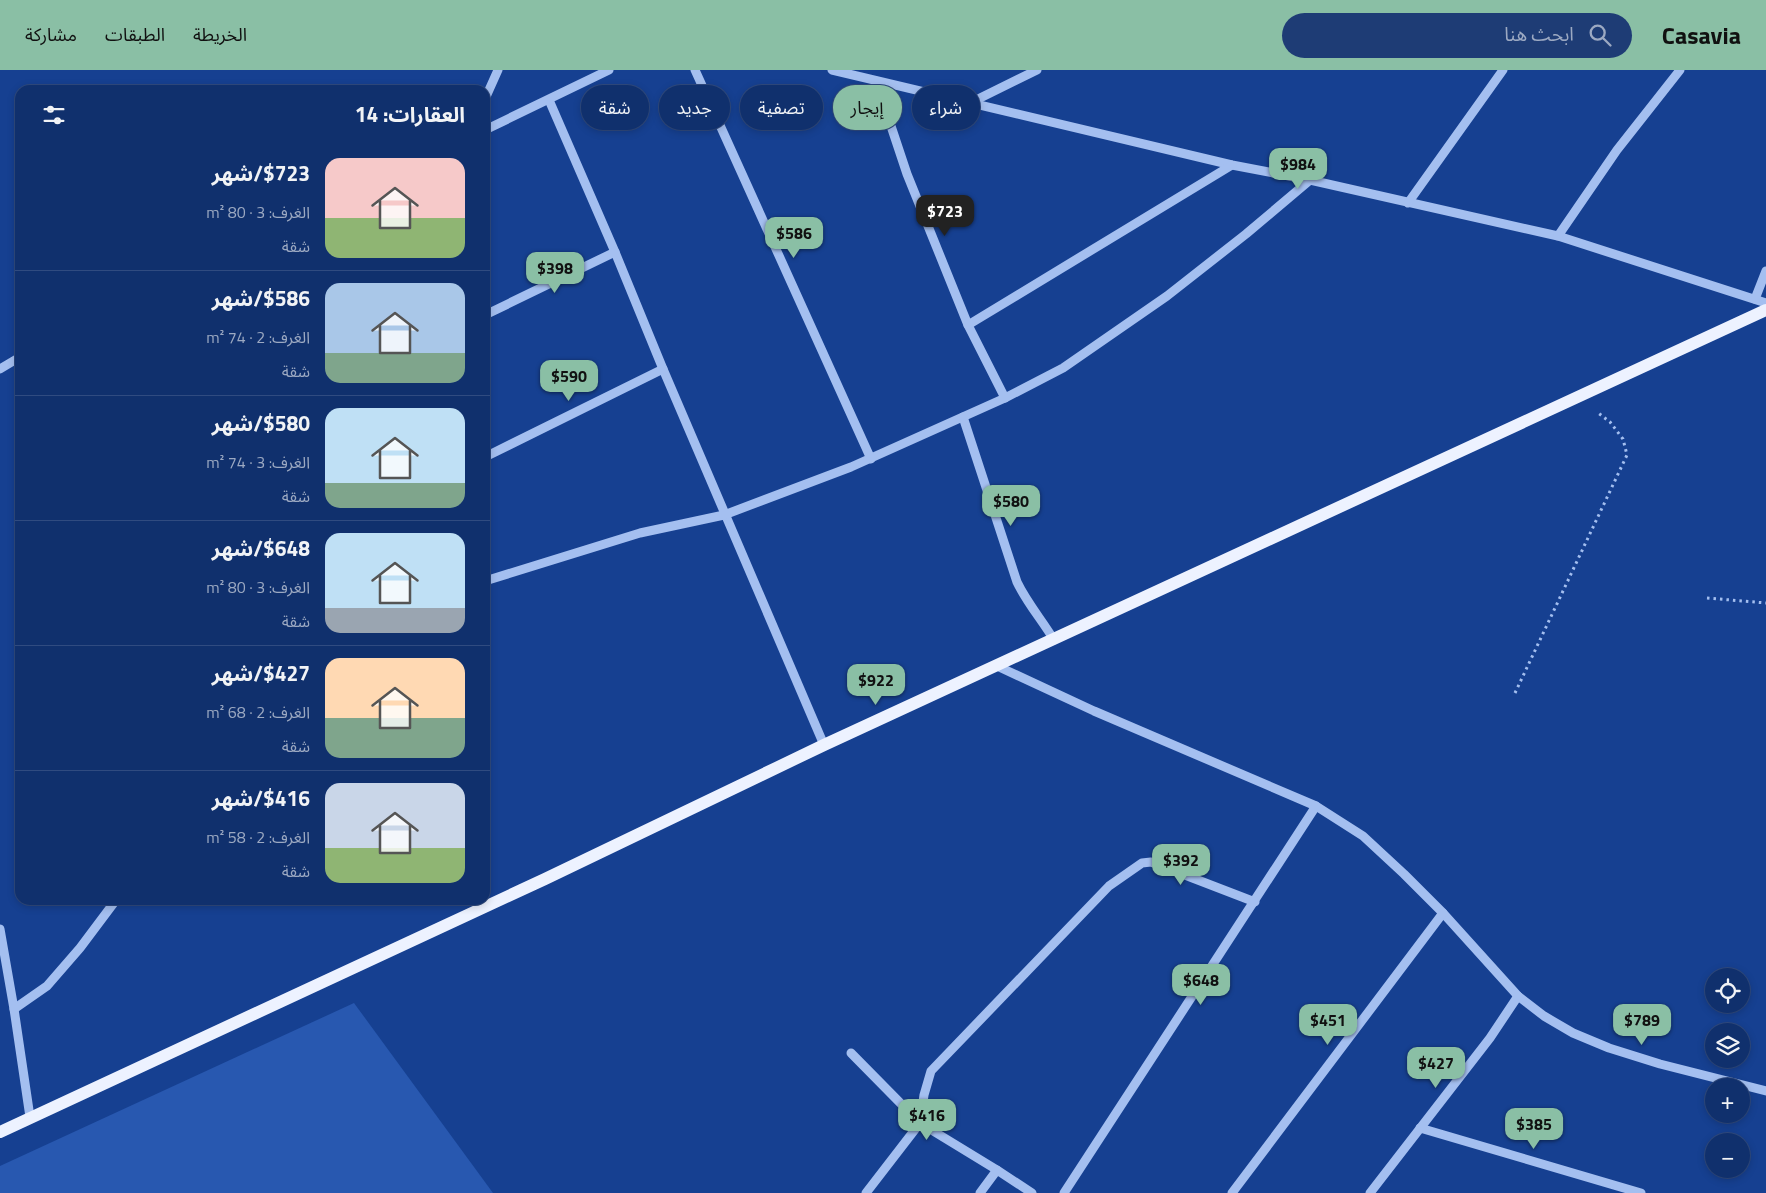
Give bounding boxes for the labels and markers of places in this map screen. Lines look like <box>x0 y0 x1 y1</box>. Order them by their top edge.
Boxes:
pin: $984 <box>1268 148 1328 190</box>
pin: $723 <box>915 194 975 237</box>
pin: $586 <box>764 216 824 259</box>
pin: $398 <box>525 252 585 294</box>
pin: $590 <box>539 360 599 402</box>
pin: $580 <box>981 484 1041 527</box>
pin: $922 <box>846 664 906 706</box>
pin: $392 <box>1151 844 1211 886</box>
pin: $648 <box>1171 964 1231 1006</box>
pin: $451 <box>1298 1004 1358 1046</box>
pin: $789 <box>1612 1004 1672 1046</box>
pin: $427 <box>1406 1046 1466 1089</box>
pin: $416 <box>897 1098 957 1141</box>
pin: $385 <box>1504 1108 1564 1150</box>

